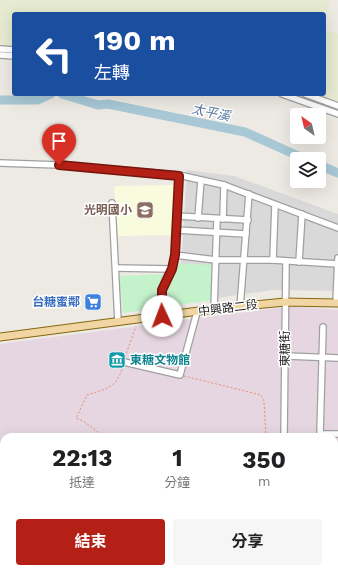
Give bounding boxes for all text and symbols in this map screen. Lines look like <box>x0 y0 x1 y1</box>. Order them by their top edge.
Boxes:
text: 190 m <box>94 24 176 57</box>
icon: left <box>28 28 80 80</box>
text: 左轉 <box>94 62 130 83</box>
water label: 太平溪 <box>190 101 233 124</box>
north arrow <box>290 108 326 144</box>
map controls <box>290 108 326 188</box>
pin <box>42 124 76 165</box>
icon: arrive <box>48 130 70 152</box>
button: layers <box>290 152 326 188</box>
school or university icon: 光明國小 <box>135 200 155 220</box>
place label: 光明國小 <box>84 203 132 217</box>
supermarket icon: 台糖蜜鄰 <box>83 292 103 312</box>
place label: 台糖蜜鄰 <box>32 295 80 309</box>
position arrow <box>141 295 183 337</box>
street label: 中興路二段 <box>197 297 259 319</box>
street label: 東糖街 <box>278 331 292 367</box>
museum icon: 東糖文物館 <box>107 350 127 370</box>
place label: 東糖文物館 <box>130 353 190 367</box>
text: 22:13 <box>52 444 112 472</box>
text: 1 <box>172 444 183 472</box>
text: 350 <box>242 446 286 474</box>
text: m <box>258 474 270 489</box>
text: 抵達 <box>69 475 95 490</box>
text: 分鐘 <box>164 475 190 490</box>
button: 結束 <box>16 519 165 565</box>
button: 分享 <box>173 519 322 565</box>

